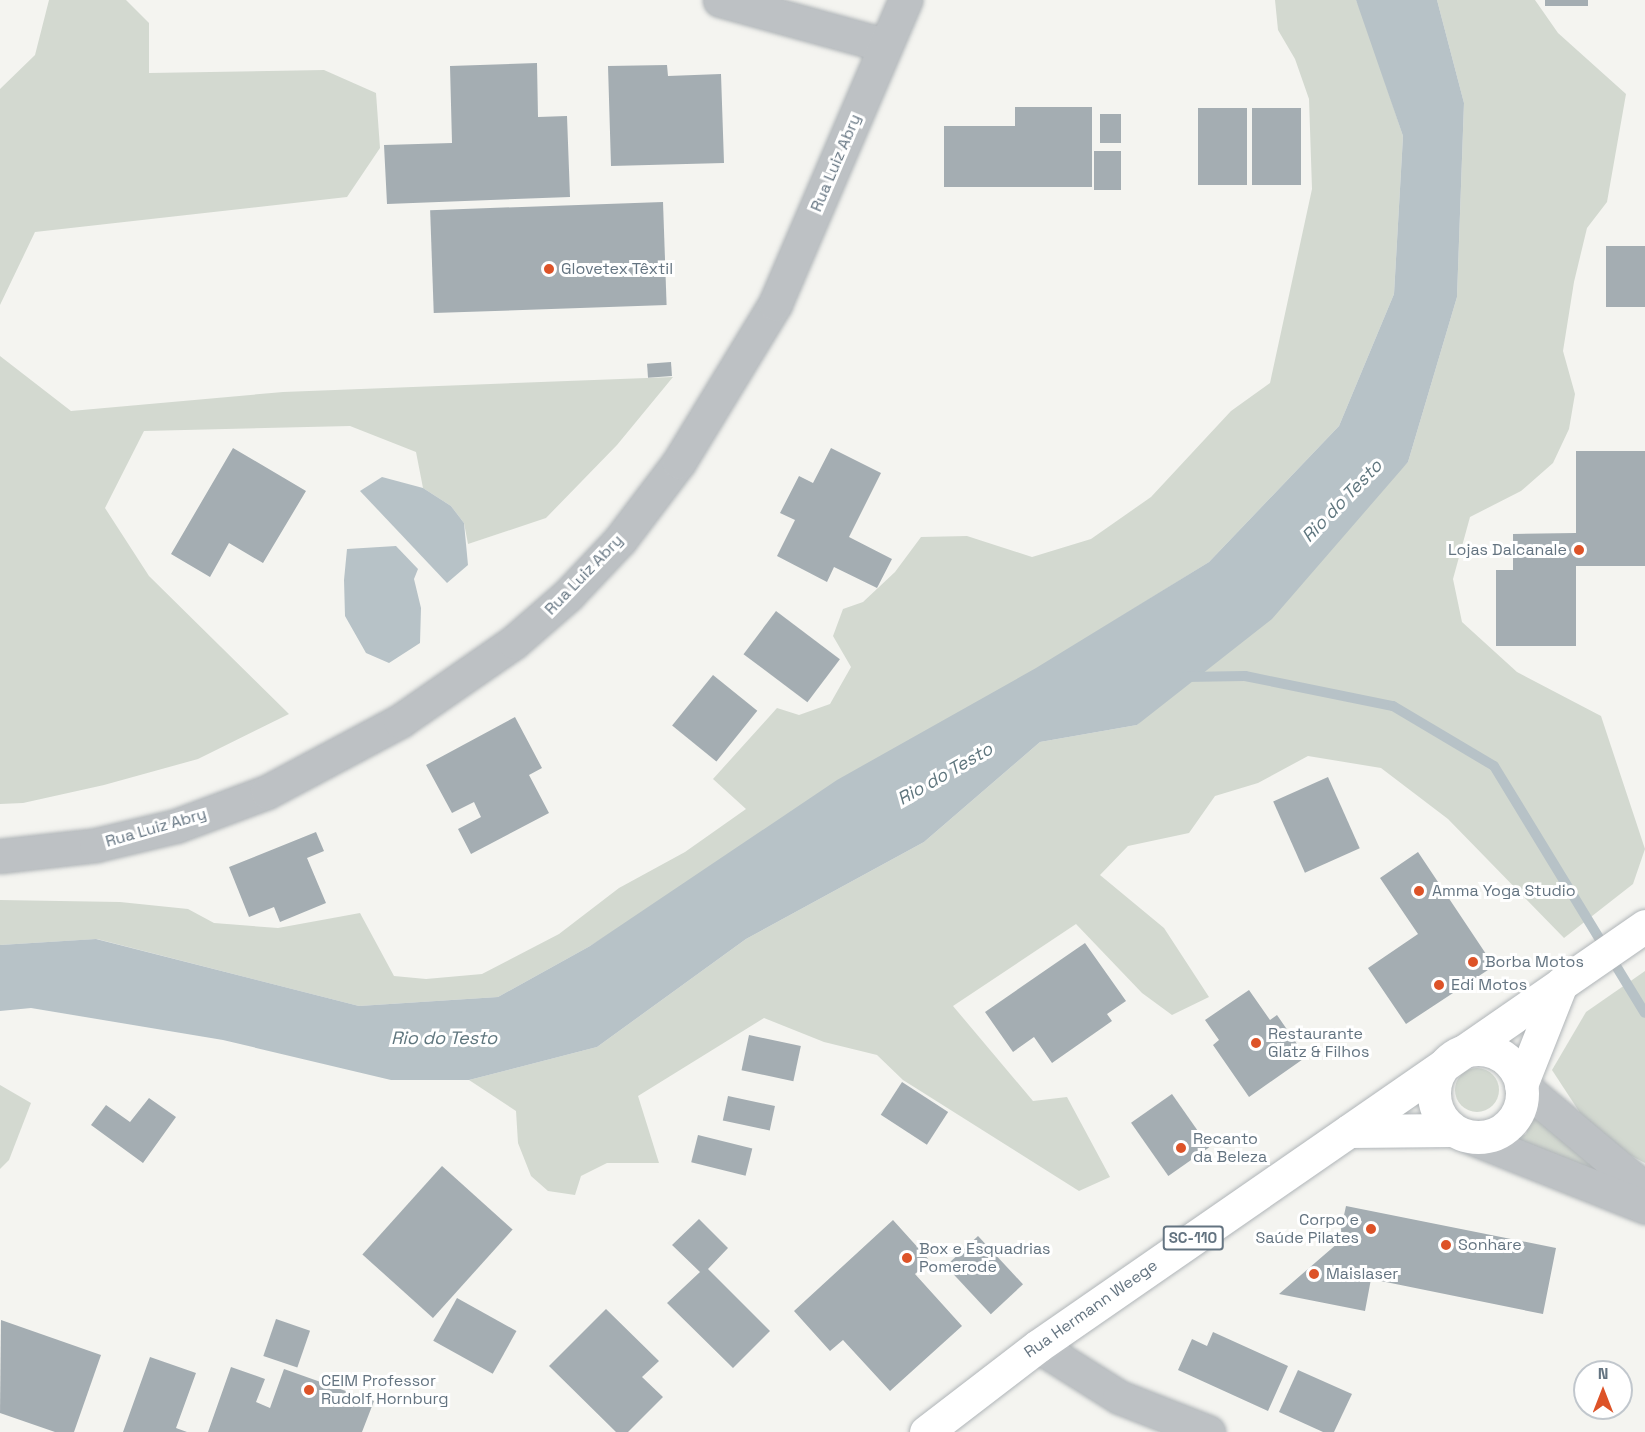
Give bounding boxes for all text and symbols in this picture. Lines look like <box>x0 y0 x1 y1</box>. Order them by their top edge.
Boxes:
street label: Rua Luiz Abry <box>807 111 865 215</box>
place label: Glovetex Têxtil <box>561 259 674 279</box>
marker: Glovetex Têxtil <box>542 262 556 276</box>
water label: Rio do Testo <box>1297 455 1387 547</box>
street label: Rua Luiz Abry <box>541 531 627 619</box>
place label: Lojas Dalcanale <box>1448 540 1567 560</box>
marker: Lojas Dalcanale <box>1572 543 1586 557</box>
water label: Rio do Testo <box>893 738 997 810</box>
street label: Rua Luiz Abry <box>103 804 209 852</box>
place label: Amma Yoga Studio <box>1432 881 1576 901</box>
marker: Amma Yoga Studio <box>1410 882 1428 900</box>
place label: Borba Motos <box>1485 952 1584 972</box>
marker: Borba Motos <box>1466 955 1480 969</box>
place label: Edi Motos <box>1451 975 1527 995</box>
marker: Edi Motos <box>1432 978 1446 992</box>
place label: Restaurante Glatz & Filhos <box>1268 1024 1369 1062</box>
water label: Rio do Testo <box>391 1027 497 1049</box>
marker: Restaurante Glatz & Filhos <box>1249 1036 1263 1050</box>
place label: Recanto da Beleza <box>1193 1129 1267 1167</box>
marker: Recanto da Beleza <box>1174 1141 1188 1155</box>
place label: Corpo e Saúde Pilates <box>1255 1210 1359 1248</box>
marker: Corpo e Saúde Pilates <box>1364 1222 1378 1236</box>
road number: SC-110 <box>1162 1226 1224 1250</box>
place label: Sonhare <box>1458 1235 1522 1255</box>
marker: Sonhare <box>1439 1238 1453 1252</box>
place label: Box e Esquadrias Pomerode <box>919 1239 1050 1277</box>
marker: Box e Esquadrias Pomerode <box>900 1251 914 1265</box>
street label: Rua Hermann Weege <box>1021 1256 1161 1362</box>
place label: Maislaser <box>1326 1264 1398 1284</box>
marker: Maislaser <box>1307 1267 1321 1281</box>
north arrow <box>1573 1360 1633 1420</box>
text: N <box>1598 1363 1608 1384</box>
place label: CEIM Professor Rudolf Hornburg <box>321 1371 449 1409</box>
marker: CEIM Professor Rudolf Hornburg <box>302 1383 316 1397</box>

